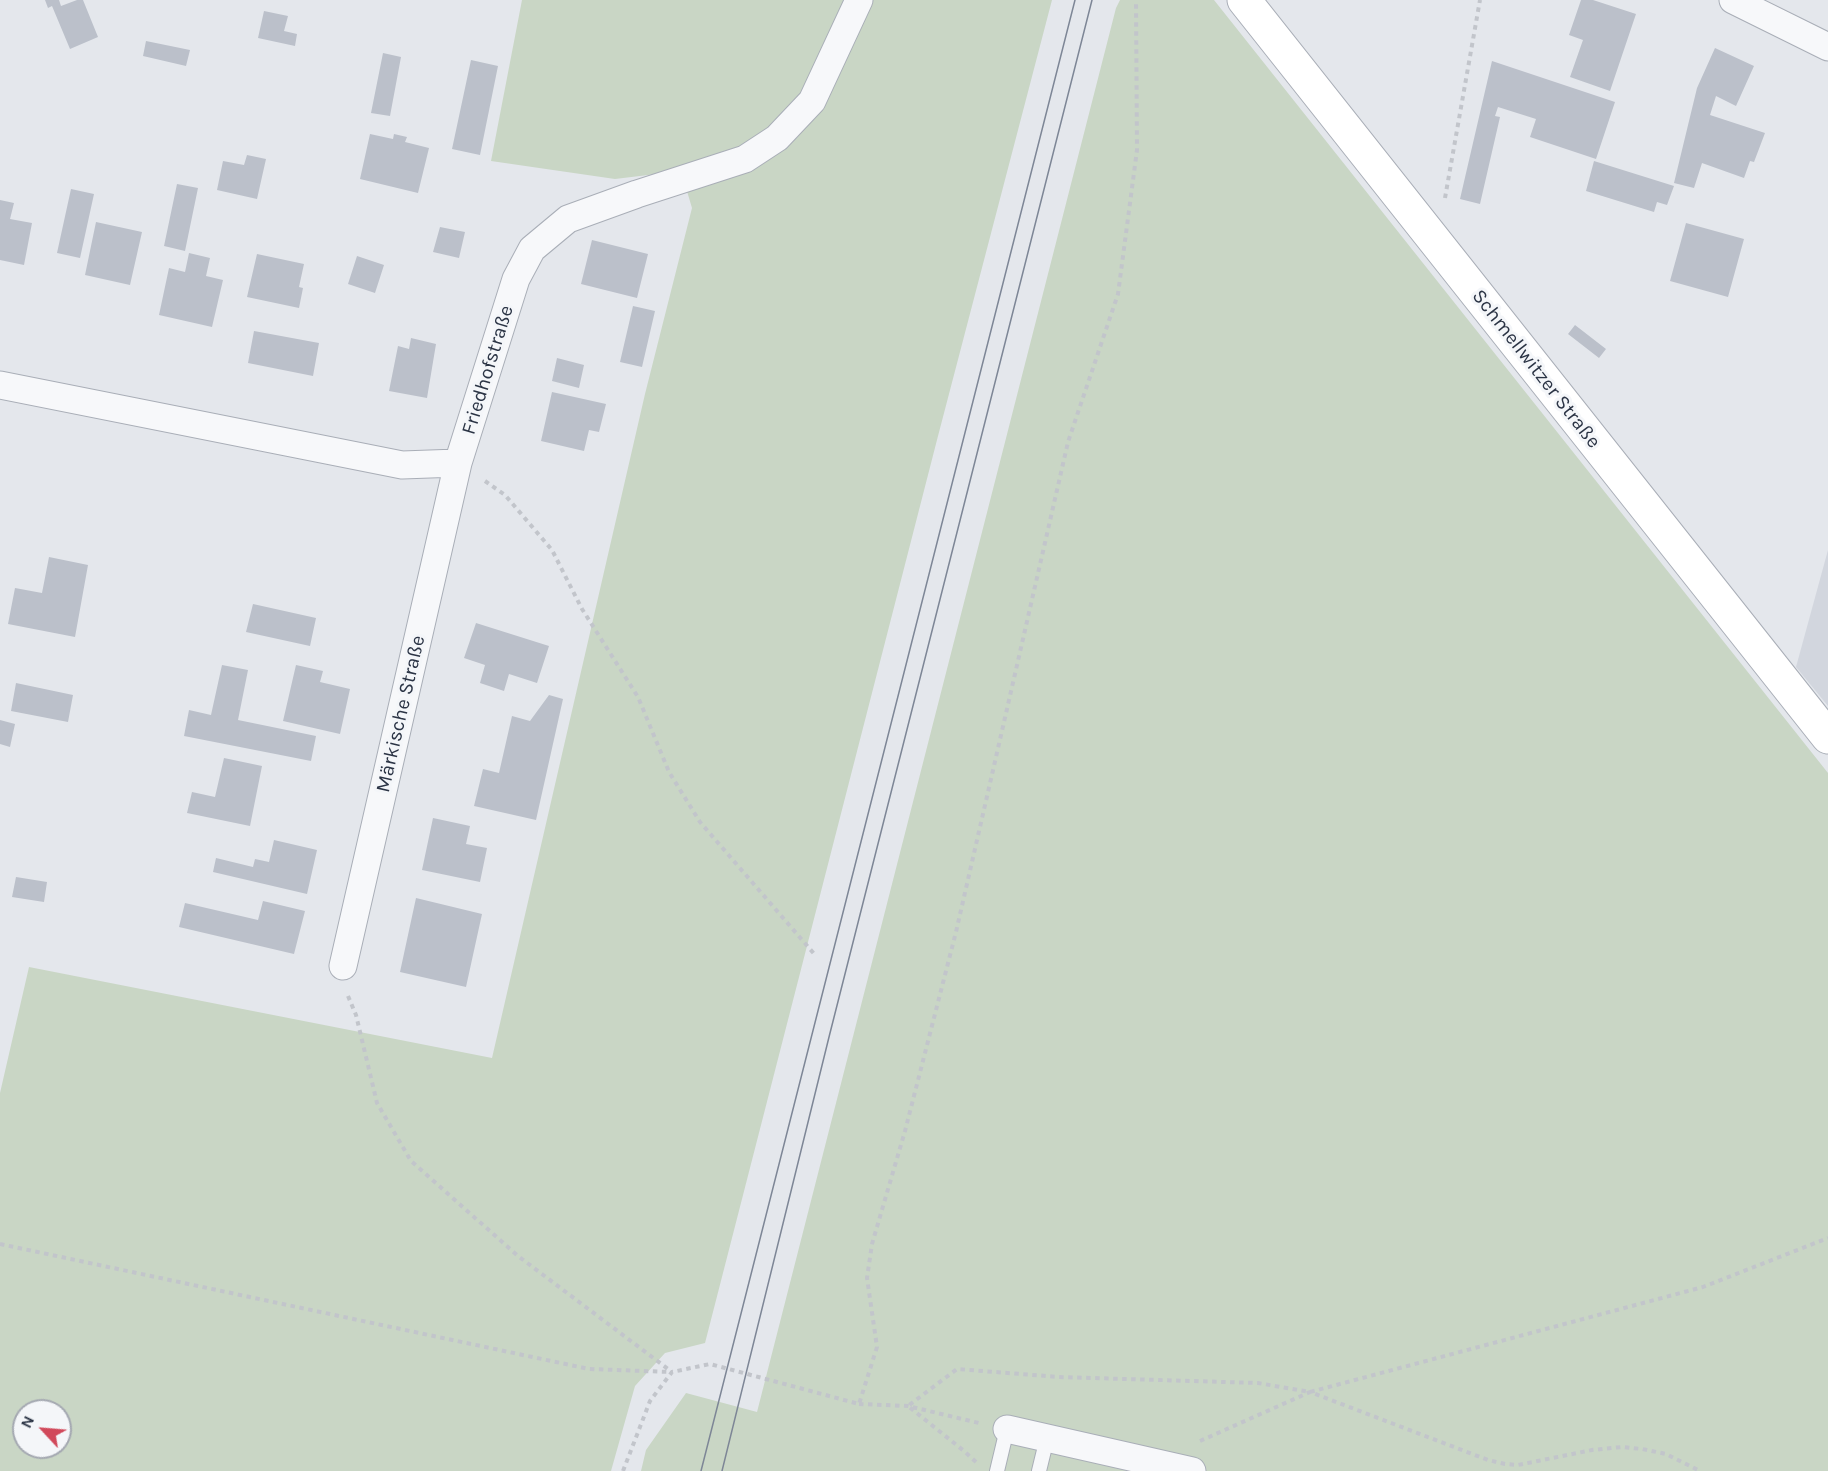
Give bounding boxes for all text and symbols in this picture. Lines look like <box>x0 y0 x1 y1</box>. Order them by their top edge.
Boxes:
street label: Schmellwitzer Straße <box>1467 285 1605 453</box>
street label: Friedhofstraße <box>457 302 519 438</box>
street label: Märkische Straße <box>371 633 431 795</box>
north arrow <box>12 1399 72 1459</box>
text: N <box>16 1412 38 1431</box>

